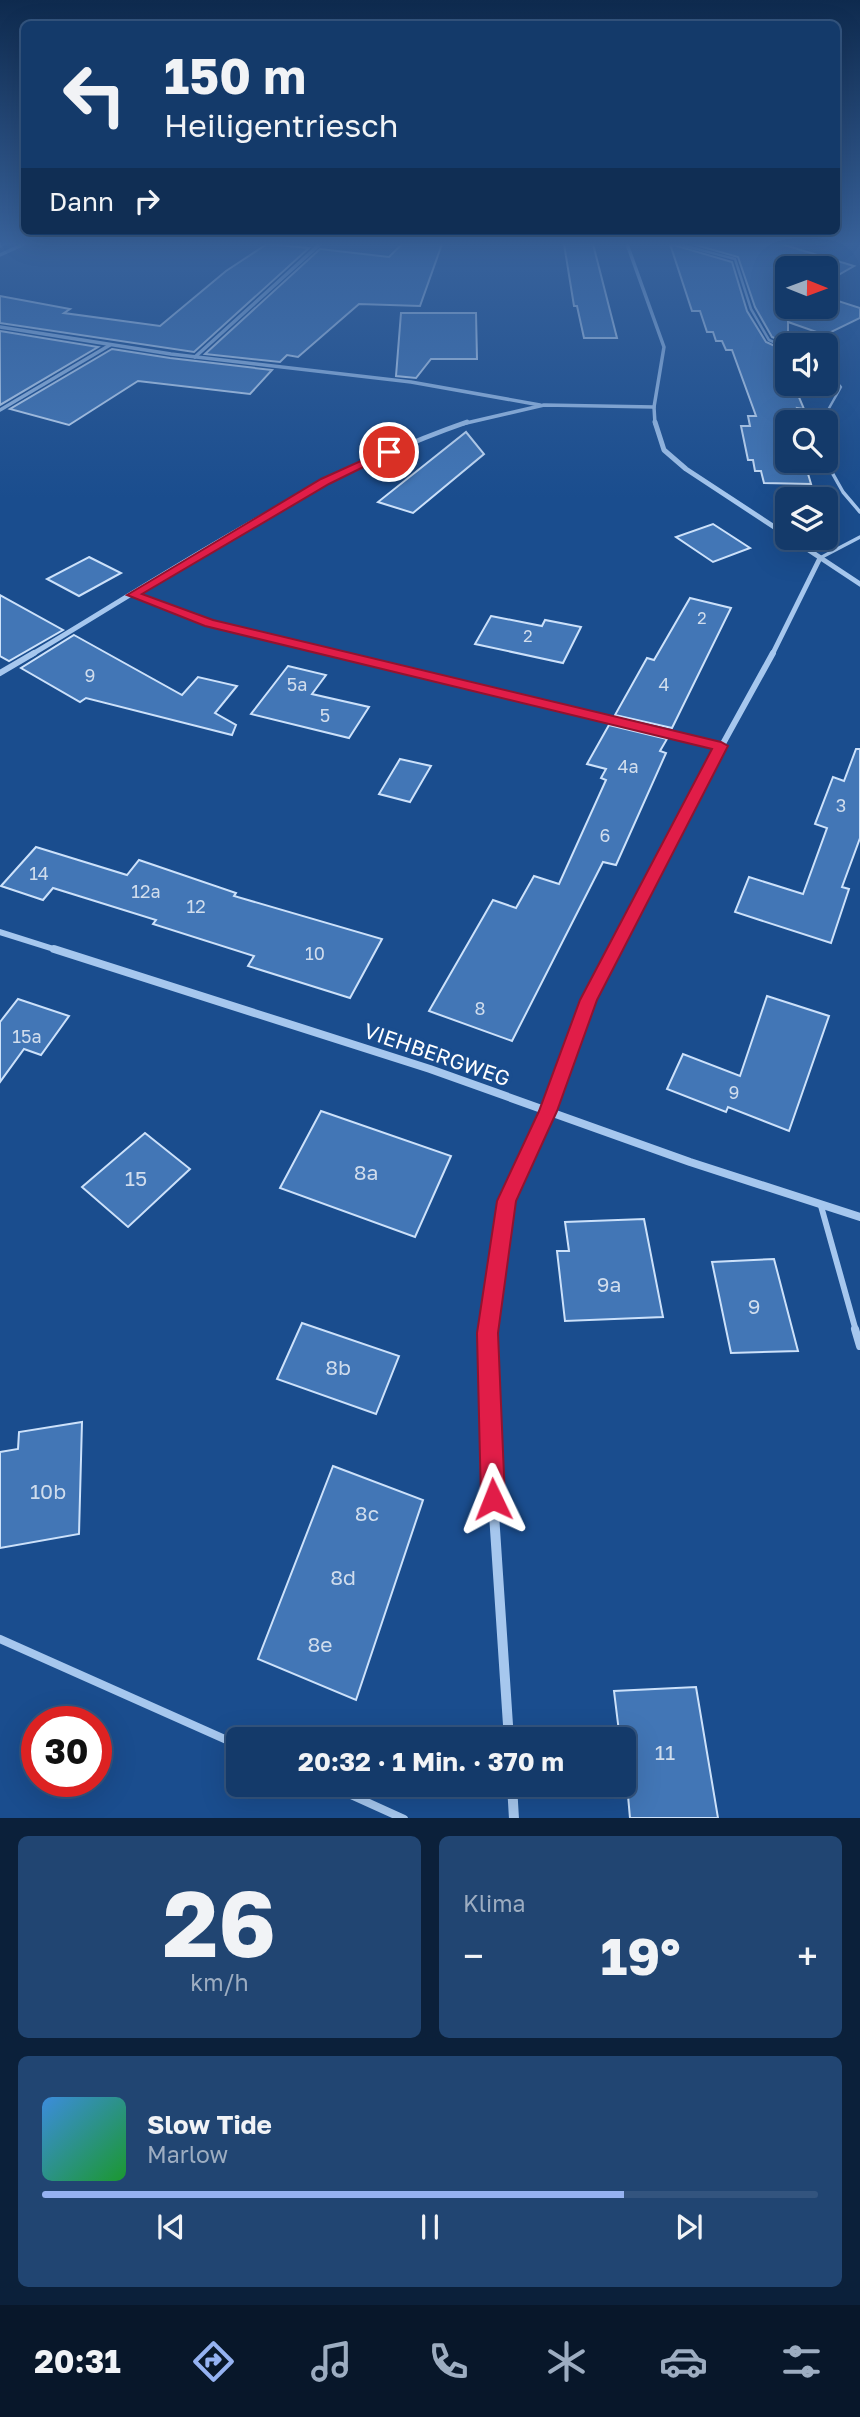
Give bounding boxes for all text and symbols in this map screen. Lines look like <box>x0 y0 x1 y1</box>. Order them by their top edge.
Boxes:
text: 150 m <box>164 46 306 105</box>
icon: left <box>49 49 140 140</box>
text: Heiligentriesch <box>164 106 398 144</box>
icon: right <box>128 182 166 220</box>
text: Dann <box>49 186 114 217</box>
north arrow <box>775 256 838 318</box>
map controls <box>775 256 838 550</box>
button: sound <box>775 333 838 396</box>
button: search <box>775 410 838 473</box>
pin <box>359 422 419 482</box>
icon: arrive <box>370 433 408 471</box>
button: layers <box>775 487 838 550</box>
house number: 2 <box>697 608 707 628</box>
house number: 2 <box>523 626 533 646</box>
house number: 9 <box>85 664 95 686</box>
house number: 5a <box>287 673 307 695</box>
house number: 4 <box>659 673 670 695</box>
house number: 5 <box>320 704 330 726</box>
house number: 4a <box>617 755 639 777</box>
house number: 3 <box>836 794 846 816</box>
house number: 6 <box>600 824 610 846</box>
house number: 14 <box>29 862 49 884</box>
house number: 12a <box>131 880 161 902</box>
house number: 12 <box>186 895 206 917</box>
house number: 10 <box>305 942 325 964</box>
house number: 8 <box>475 997 485 1019</box>
street label: VIEHBERGWEG <box>361 1017 513 1091</box>
house number: 15a <box>12 1025 42 1047</box>
house number: 9 <box>729 1081 739 1103</box>
house number: 8a <box>354 1159 378 1185</box>
house number: 15 <box>125 1165 147 1191</box>
house number: 9a <box>597 1271 621 1297</box>
house number: 9 <box>748 1293 760 1319</box>
house number: 8b <box>325 1354 351 1380</box>
position arrow <box>456 1462 530 1536</box>
house number: 10b <box>30 1478 66 1504</box>
house number: 8c <box>355 1500 379 1526</box>
house number: 8d <box>330 1564 356 1590</box>
house number: 8e <box>308 1631 333 1657</box>
speed limit sign: 30 <box>21 1706 112 1797</box>
house number: 11 <box>655 1739 675 1765</box>
text: 20:32 · 1 Min. · 370 m <box>298 1746 564 1777</box>
text: 26 <box>163 1868 276 1977</box>
text: Klima <box>463 1889 526 1917</box>
text: 19° <box>600 1924 681 1986</box>
text: − <box>463 1933 484 1978</box>
text: + <box>797 1933 818 1978</box>
text: km/h <box>190 1968 249 1996</box>
text: Slow Tide <box>147 2109 272 2140</box>
text: Marlow <box>147 2140 228 2168</box>
icon: previous <box>152 2208 190 2246</box>
icon: pause <box>411 2208 449 2246</box>
icon: next <box>670 2208 708 2246</box>
icon: directions <box>189 2337 238 2386</box>
icon: music <box>307 2337 356 2386</box>
icon: phone <box>424 2337 473 2386</box>
icon: climate <box>542 2337 591 2386</box>
icon: car <box>659 2337 708 2386</box>
icon: filters <box>777 2337 826 2386</box>
text: 20:31 <box>34 2342 121 2380</box>

